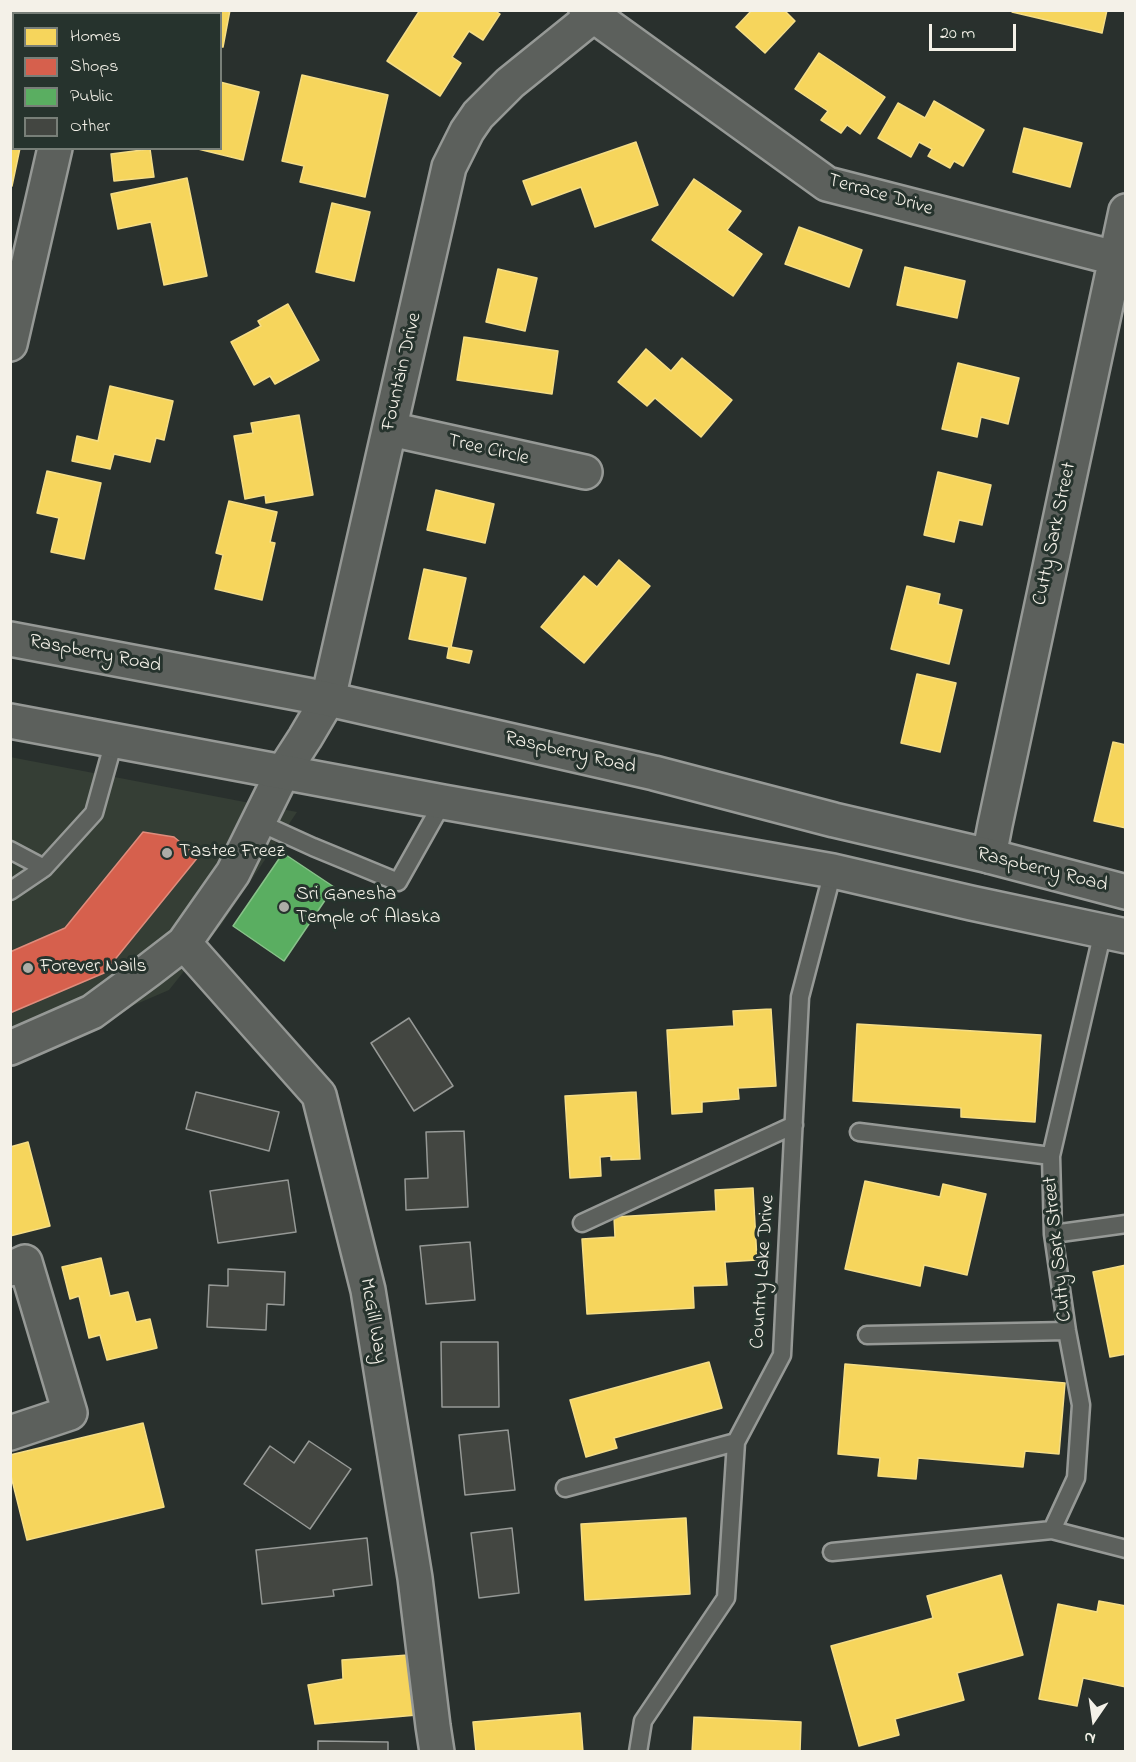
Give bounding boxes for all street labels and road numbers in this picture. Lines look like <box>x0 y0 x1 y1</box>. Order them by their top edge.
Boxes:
street label: Terrace Drive <box>825 170 935 222</box>
street label: Fountain Drive <box>378 311 428 433</box>
street label: Tree Circle <box>445 430 531 472</box>
street label: Cutty Sark Street <box>1029 460 1083 608</box>
street label: Raspberry Road <box>27 630 163 680</box>
street label: Raspberry Road <box>502 727 638 781</box>
street label: Raspberry Road <box>974 843 1110 899</box>
street label: Cutty Sark Street <box>1039 1175 1079 1323</box>
street label: Country Lake Drive <box>747 1194 781 1350</box>
street label: McGill Way <box>353 1276 391 1366</box>

